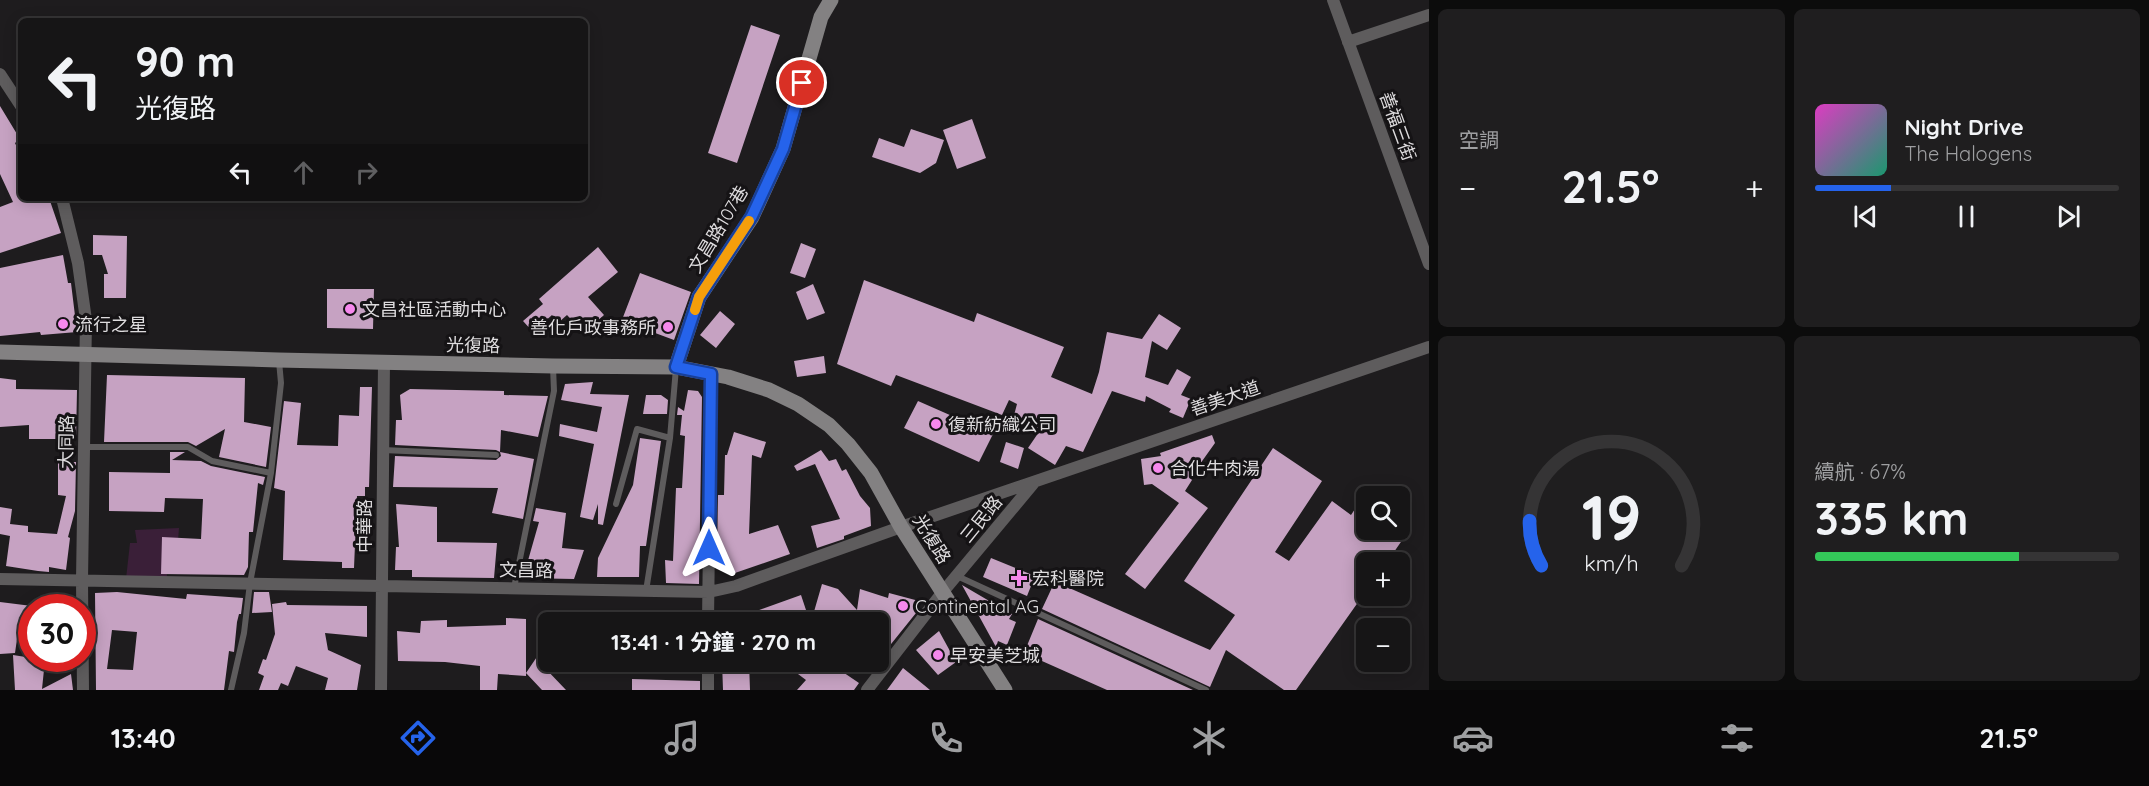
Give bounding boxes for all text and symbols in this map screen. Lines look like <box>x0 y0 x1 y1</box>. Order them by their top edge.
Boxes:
text: 90 m <box>135 35 235 88</box>
icon: left <box>36 42 114 120</box>
pin <box>776 57 827 108</box>
icon: arrive <box>785 66 818 99</box>
street label: 善福三街 <box>1375 88 1421 164</box>
text: 光復路 <box>135 91 216 125</box>
text: Night Drive <box>1905 113 2024 141</box>
text: 空調 <box>1459 127 1499 152</box>
text: The Halogens <box>1905 141 2032 166</box>
icon: left <box>224 156 257 189</box>
icon: ahead <box>287 156 320 189</box>
icon: right <box>350 156 383 189</box>
text: 21.5° <box>1562 158 1659 214</box>
text: − <box>1459 167 1476 208</box>
text: + <box>1745 167 1763 208</box>
street label: 文昌路107巷 <box>683 181 753 277</box>
icon: previous <box>1849 200 1882 233</box>
icon: pause <box>1950 200 1983 233</box>
icon: next <box>2052 200 2085 233</box>
place label: 文昌社區活動中心 <box>362 298 506 321</box>
marker: 文昌社區活動中心 <box>343 302 357 316</box>
place label: 流行之星 <box>75 313 147 336</box>
place label: 善化戶政事務所 <box>530 316 656 339</box>
marker: 流行之星 <box>56 317 70 331</box>
marker: 善化戶政事務所 <box>661 320 675 334</box>
street label: 光復路 <box>446 333 500 357</box>
street label: 善美大道 <box>1187 375 1263 421</box>
place label: 復新紡織公司 <box>948 413 1056 436</box>
street label: 大同路 <box>54 415 78 469</box>
marker: 復新紡織公司 <box>929 417 943 431</box>
place label: 合化牛肉湯 <box>1170 457 1260 480</box>
text: 續航 · 67% <box>1815 459 1906 484</box>
marker: 合化牛肉湯 <box>1151 461 1165 475</box>
text: 19 <box>1581 478 1641 556</box>
map controls <box>1356 486 1410 672</box>
button: search <box>1356 486 1410 540</box>
text: 335 km <box>1815 490 1968 546</box>
street label: 三民路 <box>955 491 1007 547</box>
street label: 中華路 <box>353 499 376 553</box>
street label: 光復路 <box>908 510 956 568</box>
position arrow <box>677 516 741 580</box>
text: km/h <box>1584 550 1638 576</box>
button: + <box>1356 552 1410 606</box>
street label: 文昌路 <box>499 558 553 582</box>
place label: 宏科醫院 <box>1032 567 1104 590</box>
marker: 宏科醫院 <box>1010 569 1028 587</box>
speed limit sign: 30 <box>18 594 96 672</box>
place label: Continental AG <box>915 595 1039 618</box>
marker: Continental AG <box>896 599 910 613</box>
button: − <box>1356 618 1410 672</box>
text: 13:41 · 1 分鐘 · 270 m <box>611 628 816 656</box>
place label: 早安美芝城 <box>950 644 1040 667</box>
marker: 早安美芝城 <box>931 648 945 662</box>
icon: directions <box>397 717 439 759</box>
icon: music <box>661 717 703 759</box>
icon: phone <box>925 717 967 759</box>
icon: climate <box>1188 717 1230 759</box>
icon: car <box>1452 717 1494 759</box>
icon: filters <box>1716 717 1758 759</box>
text: 13:40 <box>111 721 176 755</box>
text: 21.5° <box>1979 721 2038 755</box>

